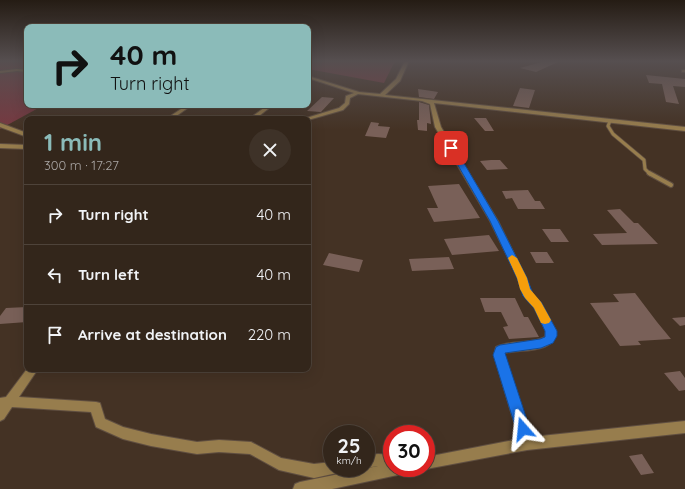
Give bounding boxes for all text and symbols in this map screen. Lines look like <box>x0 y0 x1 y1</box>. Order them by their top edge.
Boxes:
text: 40 m <box>110 37 177 72</box>
icon: right <box>44 40 96 92</box>
text: Turn right <box>110 72 190 95</box>
text: 1 min <box>44 127 102 157</box>
button: close <box>249 129 291 171</box>
pin <box>434 131 468 165</box>
icon: arrive <box>440 137 462 159</box>
text: 300 m · 17:27 <box>44 157 119 173</box>
icon: right <box>44 204 66 226</box>
text: Turn right <box>78 205 149 224</box>
text: 40 m <box>256 205 291 224</box>
icon: left <box>44 264 66 286</box>
text: Turn left <box>78 265 140 284</box>
text: 40 m <box>256 265 291 284</box>
icon: arrive <box>44 324 66 346</box>
text: Arrive at destination <box>78 325 227 344</box>
text: 220 m <box>248 325 291 344</box>
position arrow <box>502 408 544 450</box>
speed limit sign: 30 <box>383 425 435 477</box>
text: 25 <box>338 433 360 458</box>
text: km/h <box>336 454 362 467</box>

